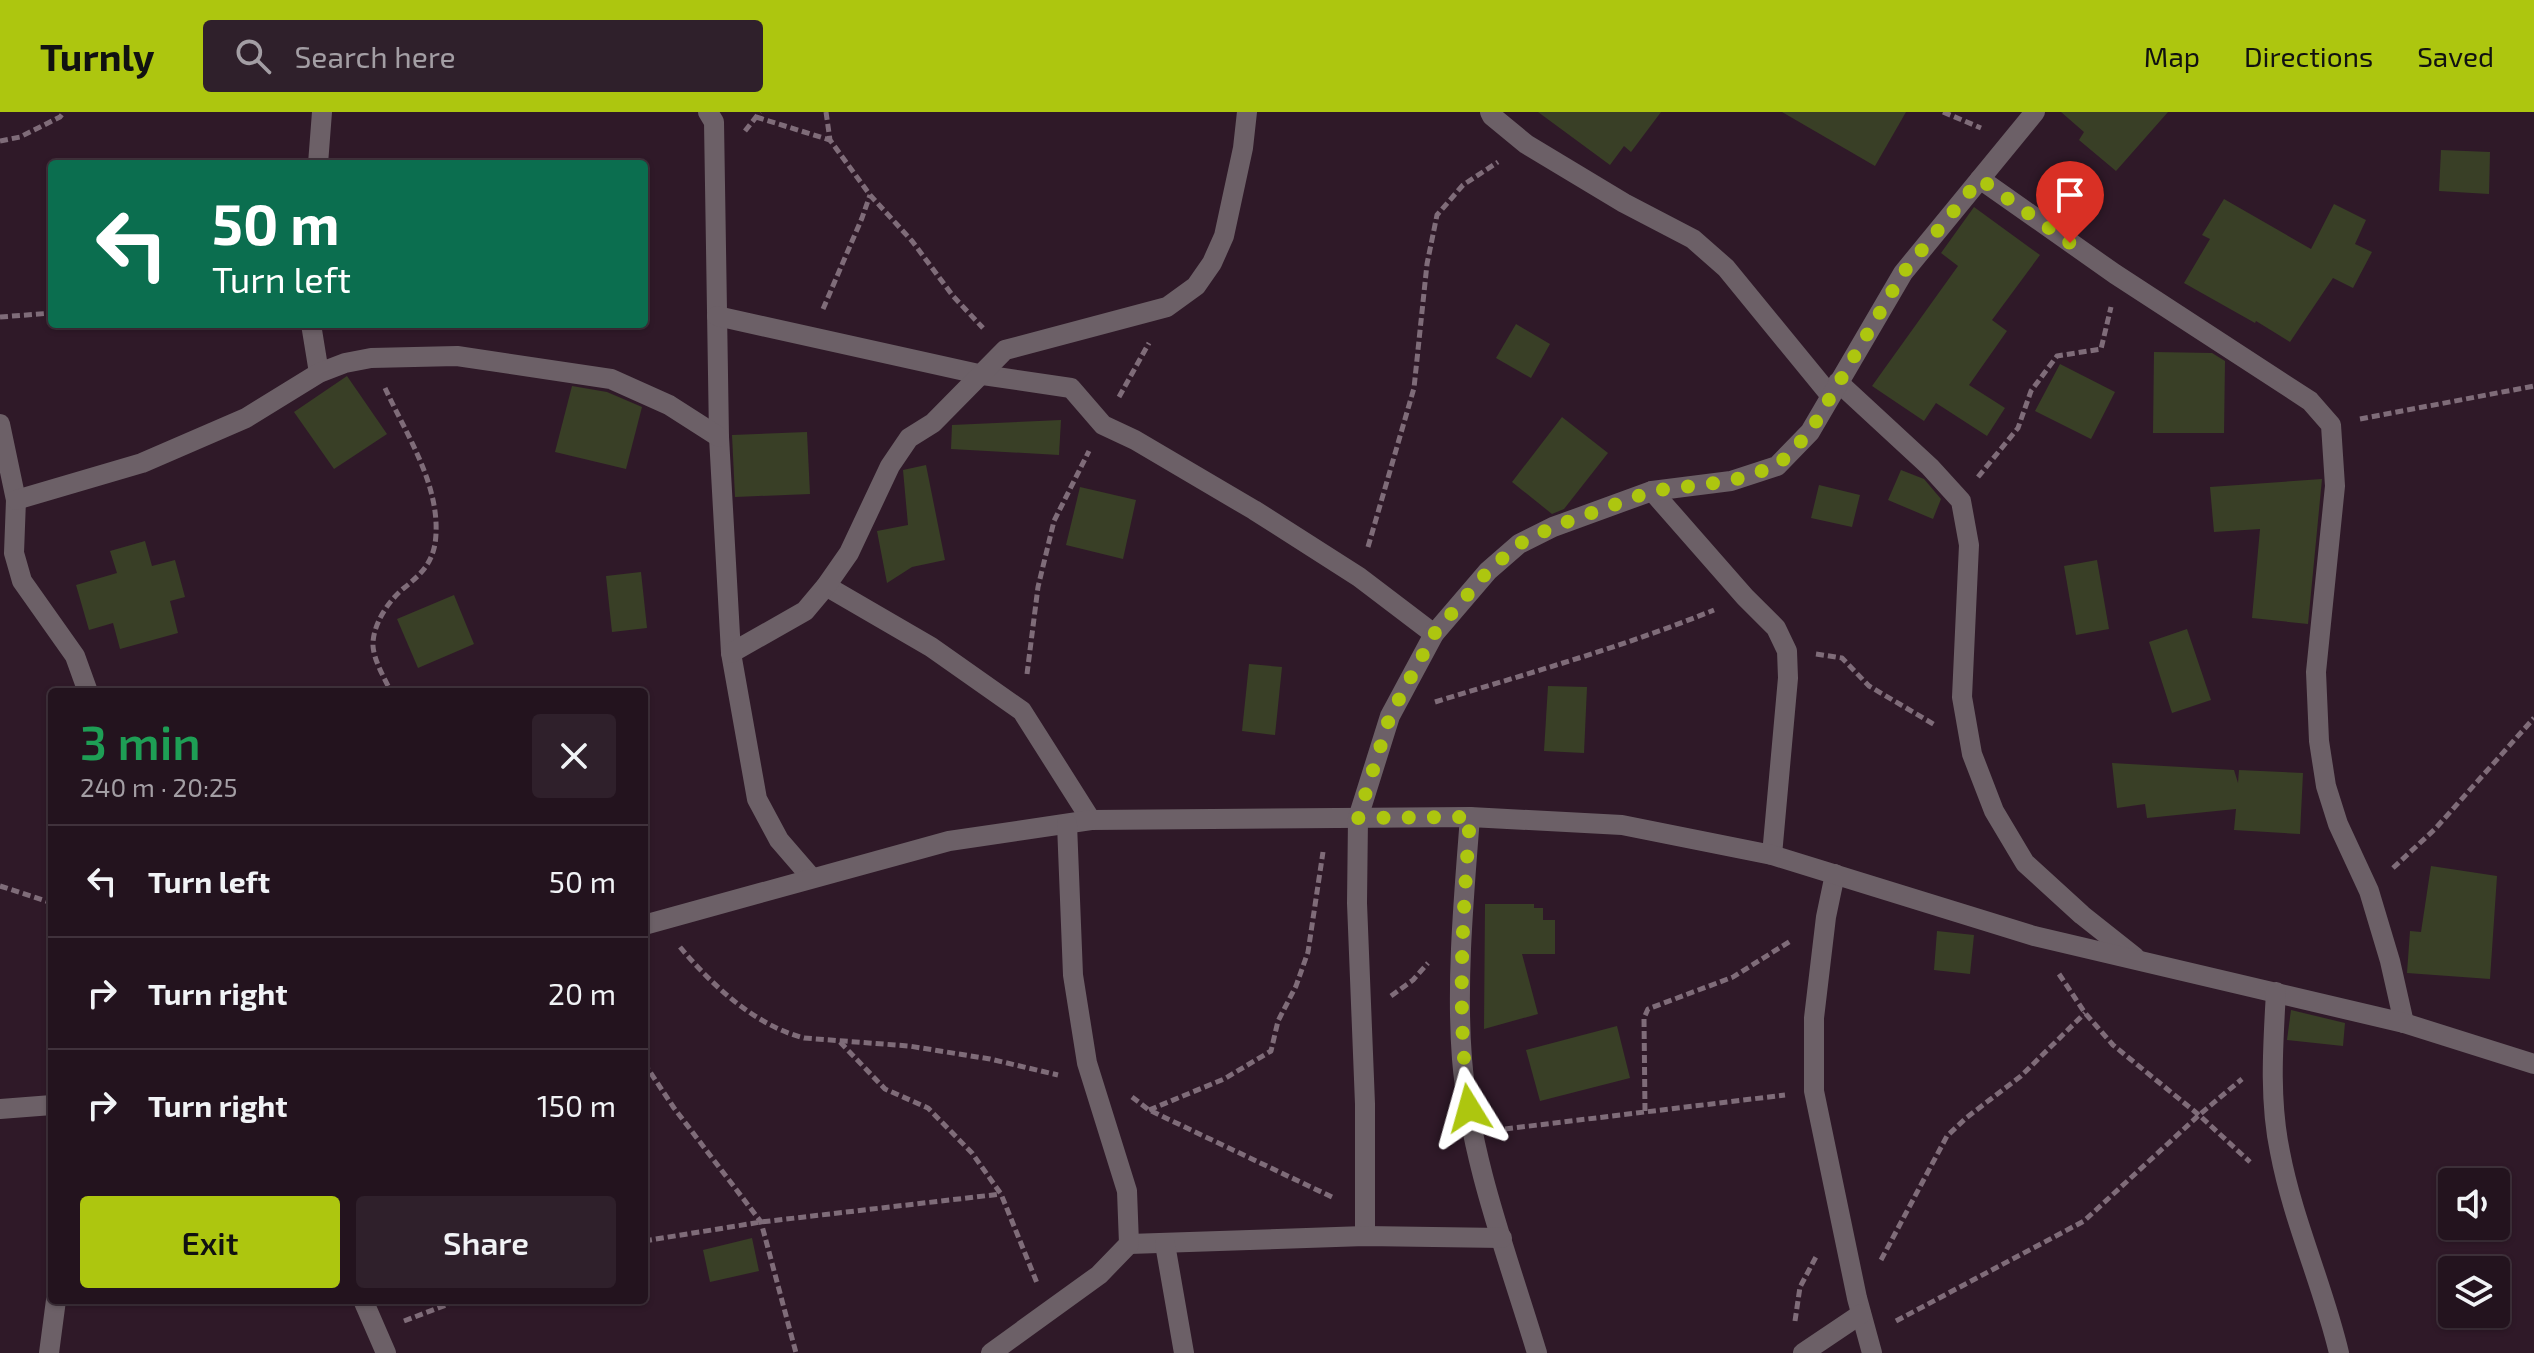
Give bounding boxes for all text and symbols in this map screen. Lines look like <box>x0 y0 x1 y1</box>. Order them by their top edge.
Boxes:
search box <box>203 20 763 92</box>
text: Turnly <box>40 33 155 79</box>
icon: search <box>231 34 275 78</box>
text: Search here <box>295 38 456 74</box>
text: Map <box>2144 39 2200 73</box>
text: Directions <box>2244 39 2373 73</box>
text: Saved <box>2417 39 2494 73</box>
pin <box>2036 161 2104 243</box>
icon: arrive <box>2048 173 2092 217</box>
text: 50 m <box>212 189 340 256</box>
icon: left <box>80 192 184 296</box>
text: Turn left <box>212 257 351 300</box>
text: 3 min <box>80 712 201 770</box>
button: close <box>532 714 616 798</box>
text: 240 m · 20:25 <box>80 771 238 802</box>
icon: left <box>80 859 124 903</box>
text: Turn left <box>148 863 270 899</box>
text: 50 m <box>549 863 616 899</box>
icon: right <box>80 971 124 1015</box>
text: Turn right <box>148 975 288 1011</box>
text: 20 m <box>548 975 616 1011</box>
position arrow <box>1427 1066 1511 1150</box>
icon: right <box>80 1083 124 1127</box>
text: Turn right <box>148 1087 288 1123</box>
text: 150 m <box>537 1087 616 1123</box>
map controls <box>2438 1168 2510 1328</box>
button: sound <box>2438 1168 2510 1240</box>
button: Exit <box>80 1196 340 1288</box>
button: Share <box>356 1196 616 1288</box>
button: layers <box>2438 1256 2510 1328</box>

